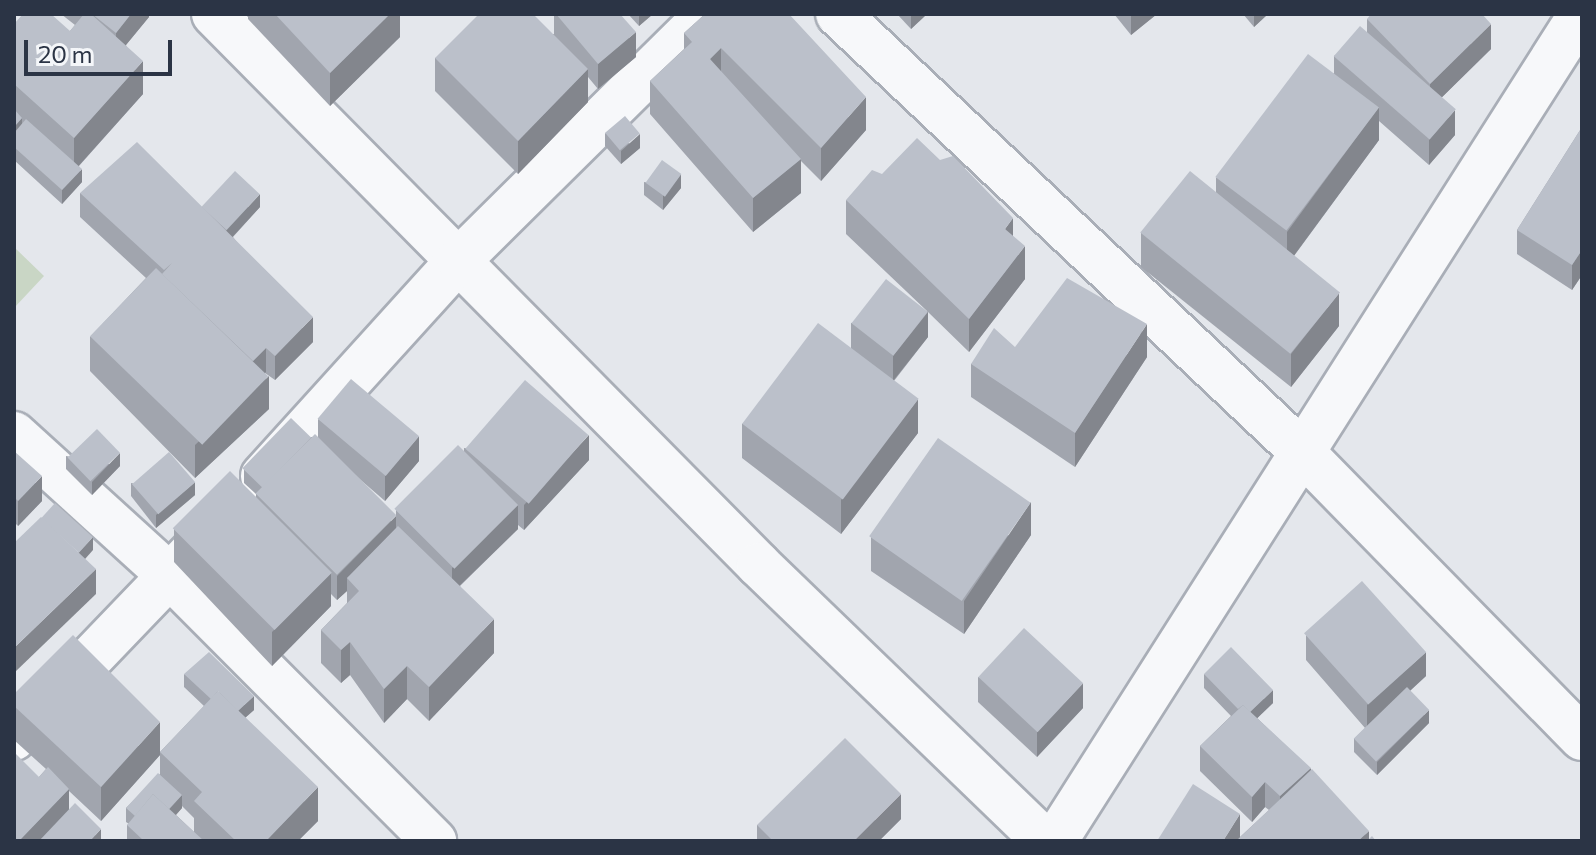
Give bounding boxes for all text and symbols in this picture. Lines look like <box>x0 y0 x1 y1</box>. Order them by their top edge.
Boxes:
scale bar <box>28 24 176 74</box>
text: 20 m <box>38 39 92 68</box>

